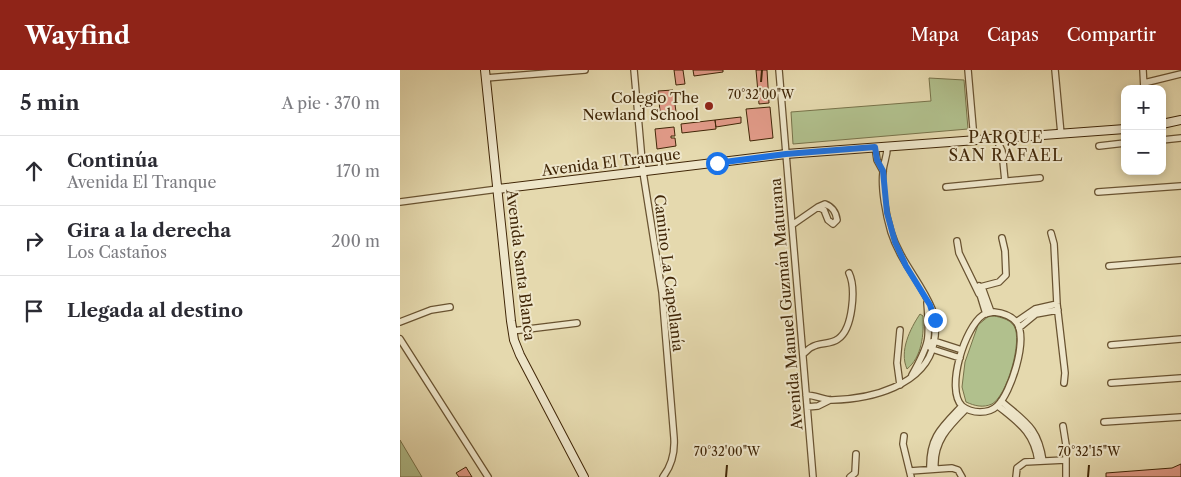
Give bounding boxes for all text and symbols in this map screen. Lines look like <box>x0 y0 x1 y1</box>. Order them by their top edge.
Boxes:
text: Wayfind <box>25 21 130 50</box>
text: Mapa <box>911 24 959 46</box>
text: Capas <box>987 24 1039 46</box>
text: Compartir <box>1067 24 1156 46</box>
map controls <box>1121 85 1166 175</box>
button: + <box>1121 85 1166 130</box>
text: 70°32'00"W <box>728 87 795 102</box>
place label: Colegio The Newland School <box>582 88 700 124</box>
text: 5 min <box>20 90 80 115</box>
text: A pie · 370 m <box>282 93 380 113</box>
marker: Colegio The Newland School <box>703 100 715 112</box>
district label: PARQUE SAN RAFAEL <box>948 127 1064 165</box>
button: − <box>1121 130 1166 175</box>
street label: Avenida El Tranque <box>539 144 682 180</box>
text: Continúa <box>67 149 158 172</box>
route start <box>706 152 729 175</box>
icon: ahead <box>20 157 48 185</box>
text: 170 m <box>336 161 380 181</box>
text: Avenida El Tranque <box>67 172 216 192</box>
street label: Avenida Manuel Guzmán Maturana <box>766 177 807 432</box>
street label: Avenida Santa Blanca <box>502 187 540 342</box>
street label: Camino La Capellanía <box>650 193 688 353</box>
text: Gira a la derecha <box>67 219 231 242</box>
icon: right <box>20 227 48 255</box>
text: 200 m <box>331 231 380 251</box>
text: Los Castaños <box>67 242 167 262</box>
icon: arrive <box>20 297 48 325</box>
text: Llegada al destino <box>67 299 243 322</box>
route end <box>924 309 947 332</box>
text: 70°32'00"W <box>694 444 761 459</box>
text: 70°32'15"W <box>1058 444 1121 459</box>

